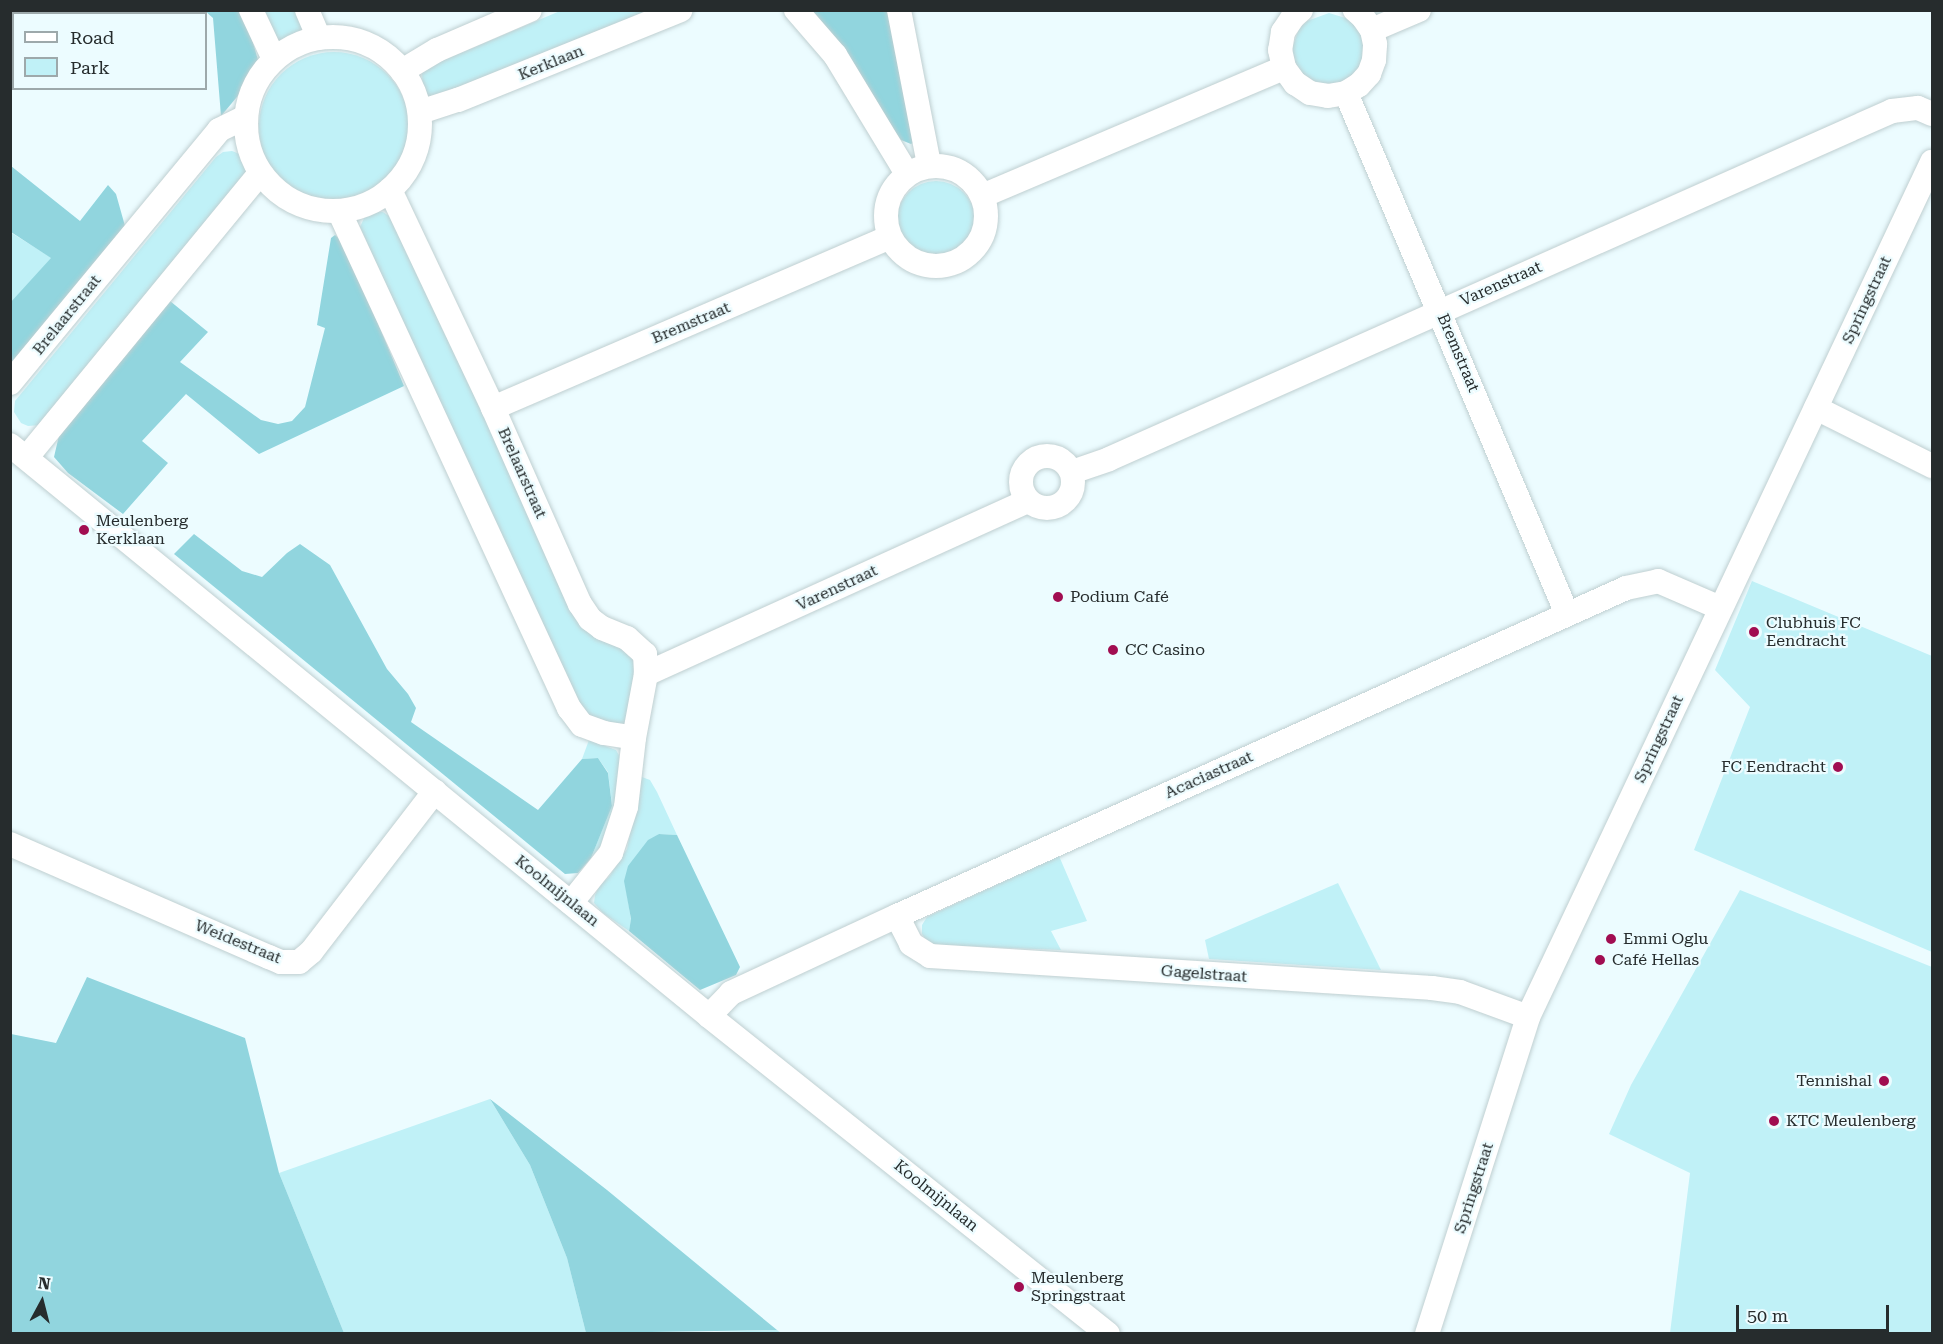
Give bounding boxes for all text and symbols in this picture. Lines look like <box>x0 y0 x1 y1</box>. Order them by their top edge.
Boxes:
legend <box>12 12 207 90</box>
text: Road <box>70 27 114 48</box>
street label: Kerklaan <box>515 41 587 85</box>
text: Park <box>70 57 110 78</box>
street label: Springstraat <box>1838 253 1896 347</box>
street label: Varenstraat <box>1457 257 1545 311</box>
street label: Brelaarstraat <box>29 271 105 359</box>
street label: Bremstraat <box>649 298 733 348</box>
street label: Bremstraat <box>1433 311 1483 395</box>
street label: Brelaarstraat <box>493 425 551 521</box>
place label: Meulenberg Kerklaan <box>96 511 188 549</box>
marker: Meulenberg Kerklaan <box>77 523 91 537</box>
street label: Varenstraat <box>793 561 881 615</box>
place label: Podium Café <box>1070 587 1169 607</box>
marker: Podium Café <box>1051 590 1065 604</box>
place label: Clubhuis FC Eendracht <box>1766 613 1861 651</box>
marker: Clubhuis FC Eendracht <box>1747 625 1761 639</box>
place label: CC Casino <box>1125 640 1205 660</box>
marker: CC Casino <box>1106 643 1120 657</box>
street label: Springstraat <box>1630 692 1688 786</box>
street label: Acaciastraat <box>1162 747 1256 803</box>
place label: FC Eendracht <box>1721 757 1826 777</box>
marker: FC Eendracht <box>1831 760 1845 774</box>
street label: Koolmijnlaan <box>511 851 603 931</box>
street label: Weidestraat <box>192 916 284 968</box>
place label: Emmi Oglu <box>1623 929 1708 949</box>
marker: Emmi Oglu <box>1604 932 1618 946</box>
place label: Café Hellas <box>1612 950 1699 970</box>
marker: Café Hellas <box>1593 953 1607 967</box>
street label: Gagelstraat <box>1160 961 1248 987</box>
place label: Tennishal <box>1796 1071 1872 1091</box>
marker: Tennishal <box>1877 1074 1891 1088</box>
place label: KTC Meulenberg <box>1786 1111 1916 1131</box>
marker: KTC Meulenberg <box>1767 1114 1781 1128</box>
street label: Springstraat <box>1450 1140 1498 1236</box>
street label: Koolmijnlaan <box>890 1156 982 1236</box>
place label: Meulenberg Springstraat <box>1031 1268 1125 1306</box>
north arrow <box>12 1272 72 1332</box>
text: N <box>37 1273 52 1294</box>
marker: Meulenberg Springstraat <box>1012 1280 1026 1294</box>
scale bar <box>1739 1293 1892 1331</box>
text: 50 m <box>1747 1305 1788 1326</box>

